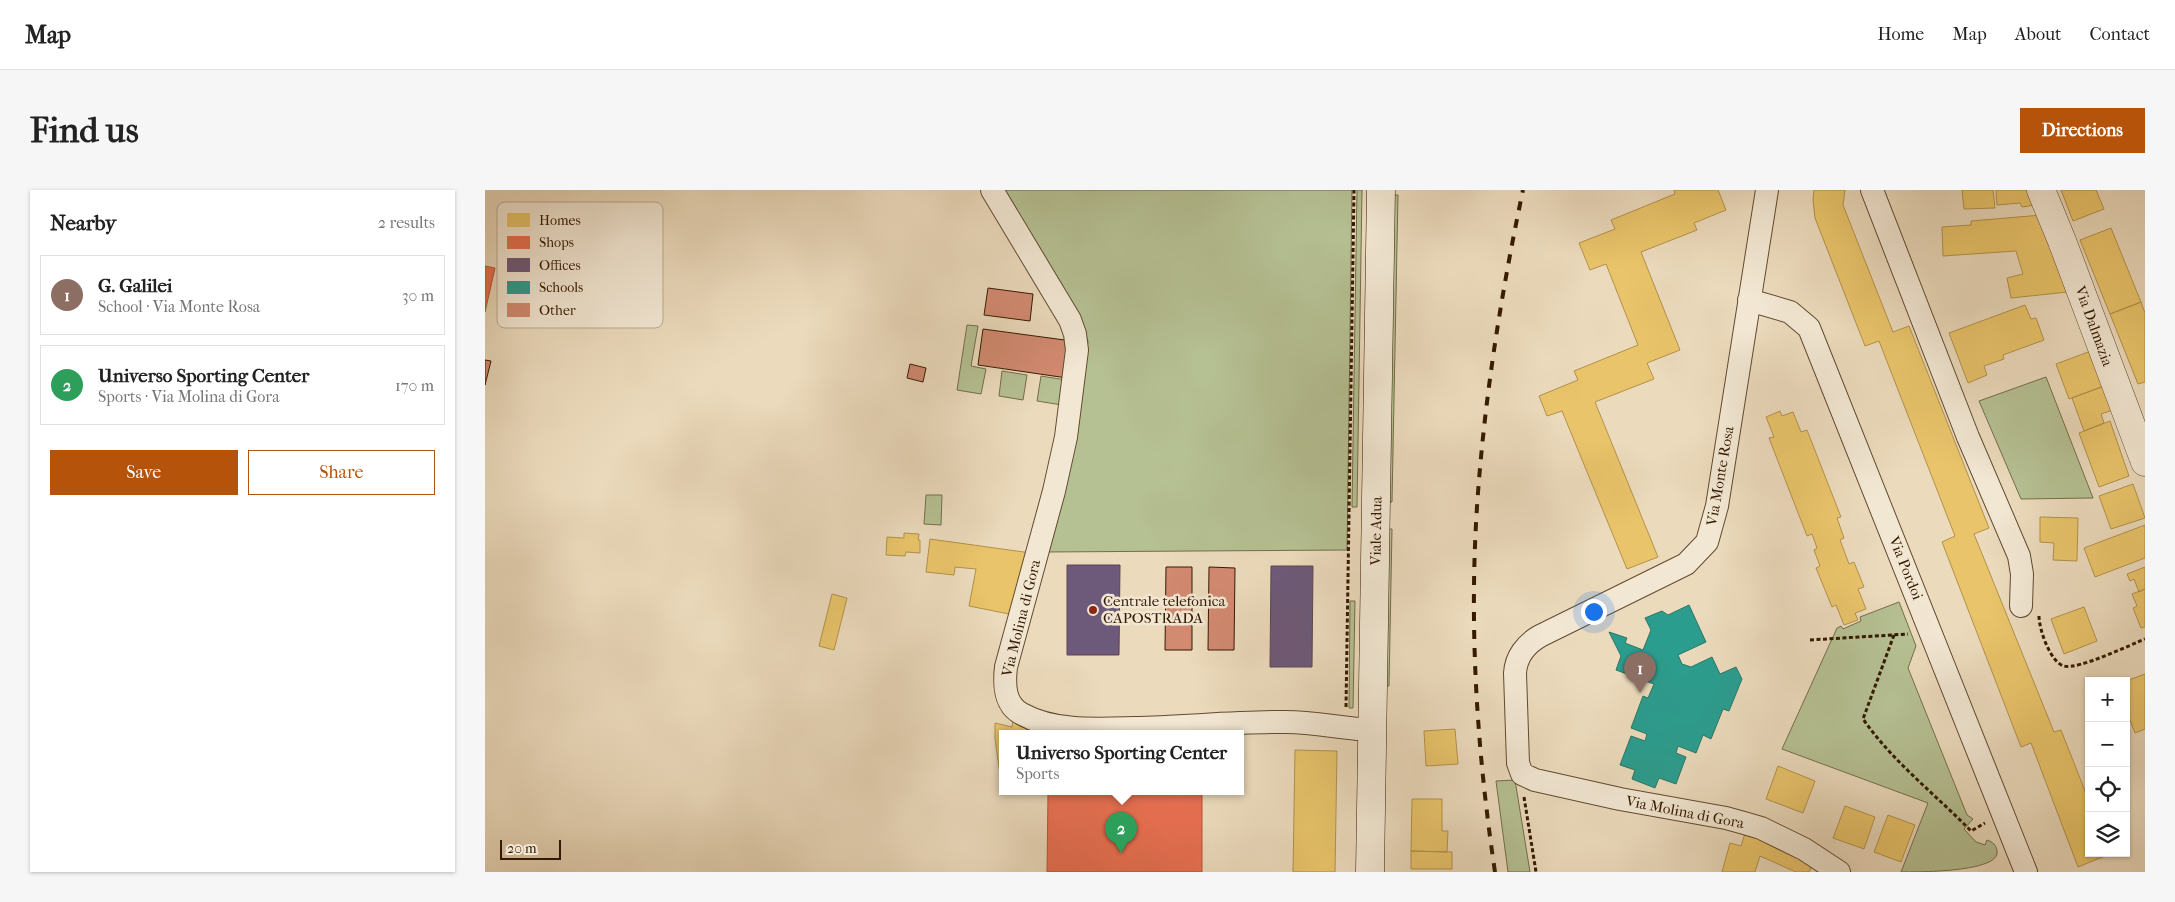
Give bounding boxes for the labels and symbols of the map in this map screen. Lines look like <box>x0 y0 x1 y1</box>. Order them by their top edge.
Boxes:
legend <box>497 202 663 328</box>
text: Homes <box>539 212 581 229</box>
text: Shops <box>539 234 574 251</box>
text: Offices <box>539 257 581 274</box>
text: Schools <box>539 279 583 296</box>
street label: Via Dalmazia <box>2071 282 2117 370</box>
text: Other <box>539 302 576 319</box>
street label: Via Monte Rosa <box>1702 424 1738 528</box>
street label: Viale Adua <box>1366 495 1386 567</box>
street label: Via Pordoi <box>1885 533 1927 603</box>
street label: Via Molina di Gora <box>998 557 1045 679</box>
place label: Centrale telefonica CAPOSTRADA <box>1103 592 1226 627</box>
your location <box>1581 599 1607 625</box>
marker: Centrale telefonica CAPOSTRADA <box>1087 604 1099 616</box>
pin: 1 <box>1624 652 1656 693</box>
street label: Via Molina di Gora <box>1623 792 1747 832</box>
pin: 2 <box>1105 812 1137 853</box>
scale bar <box>500 837 561 860</box>

